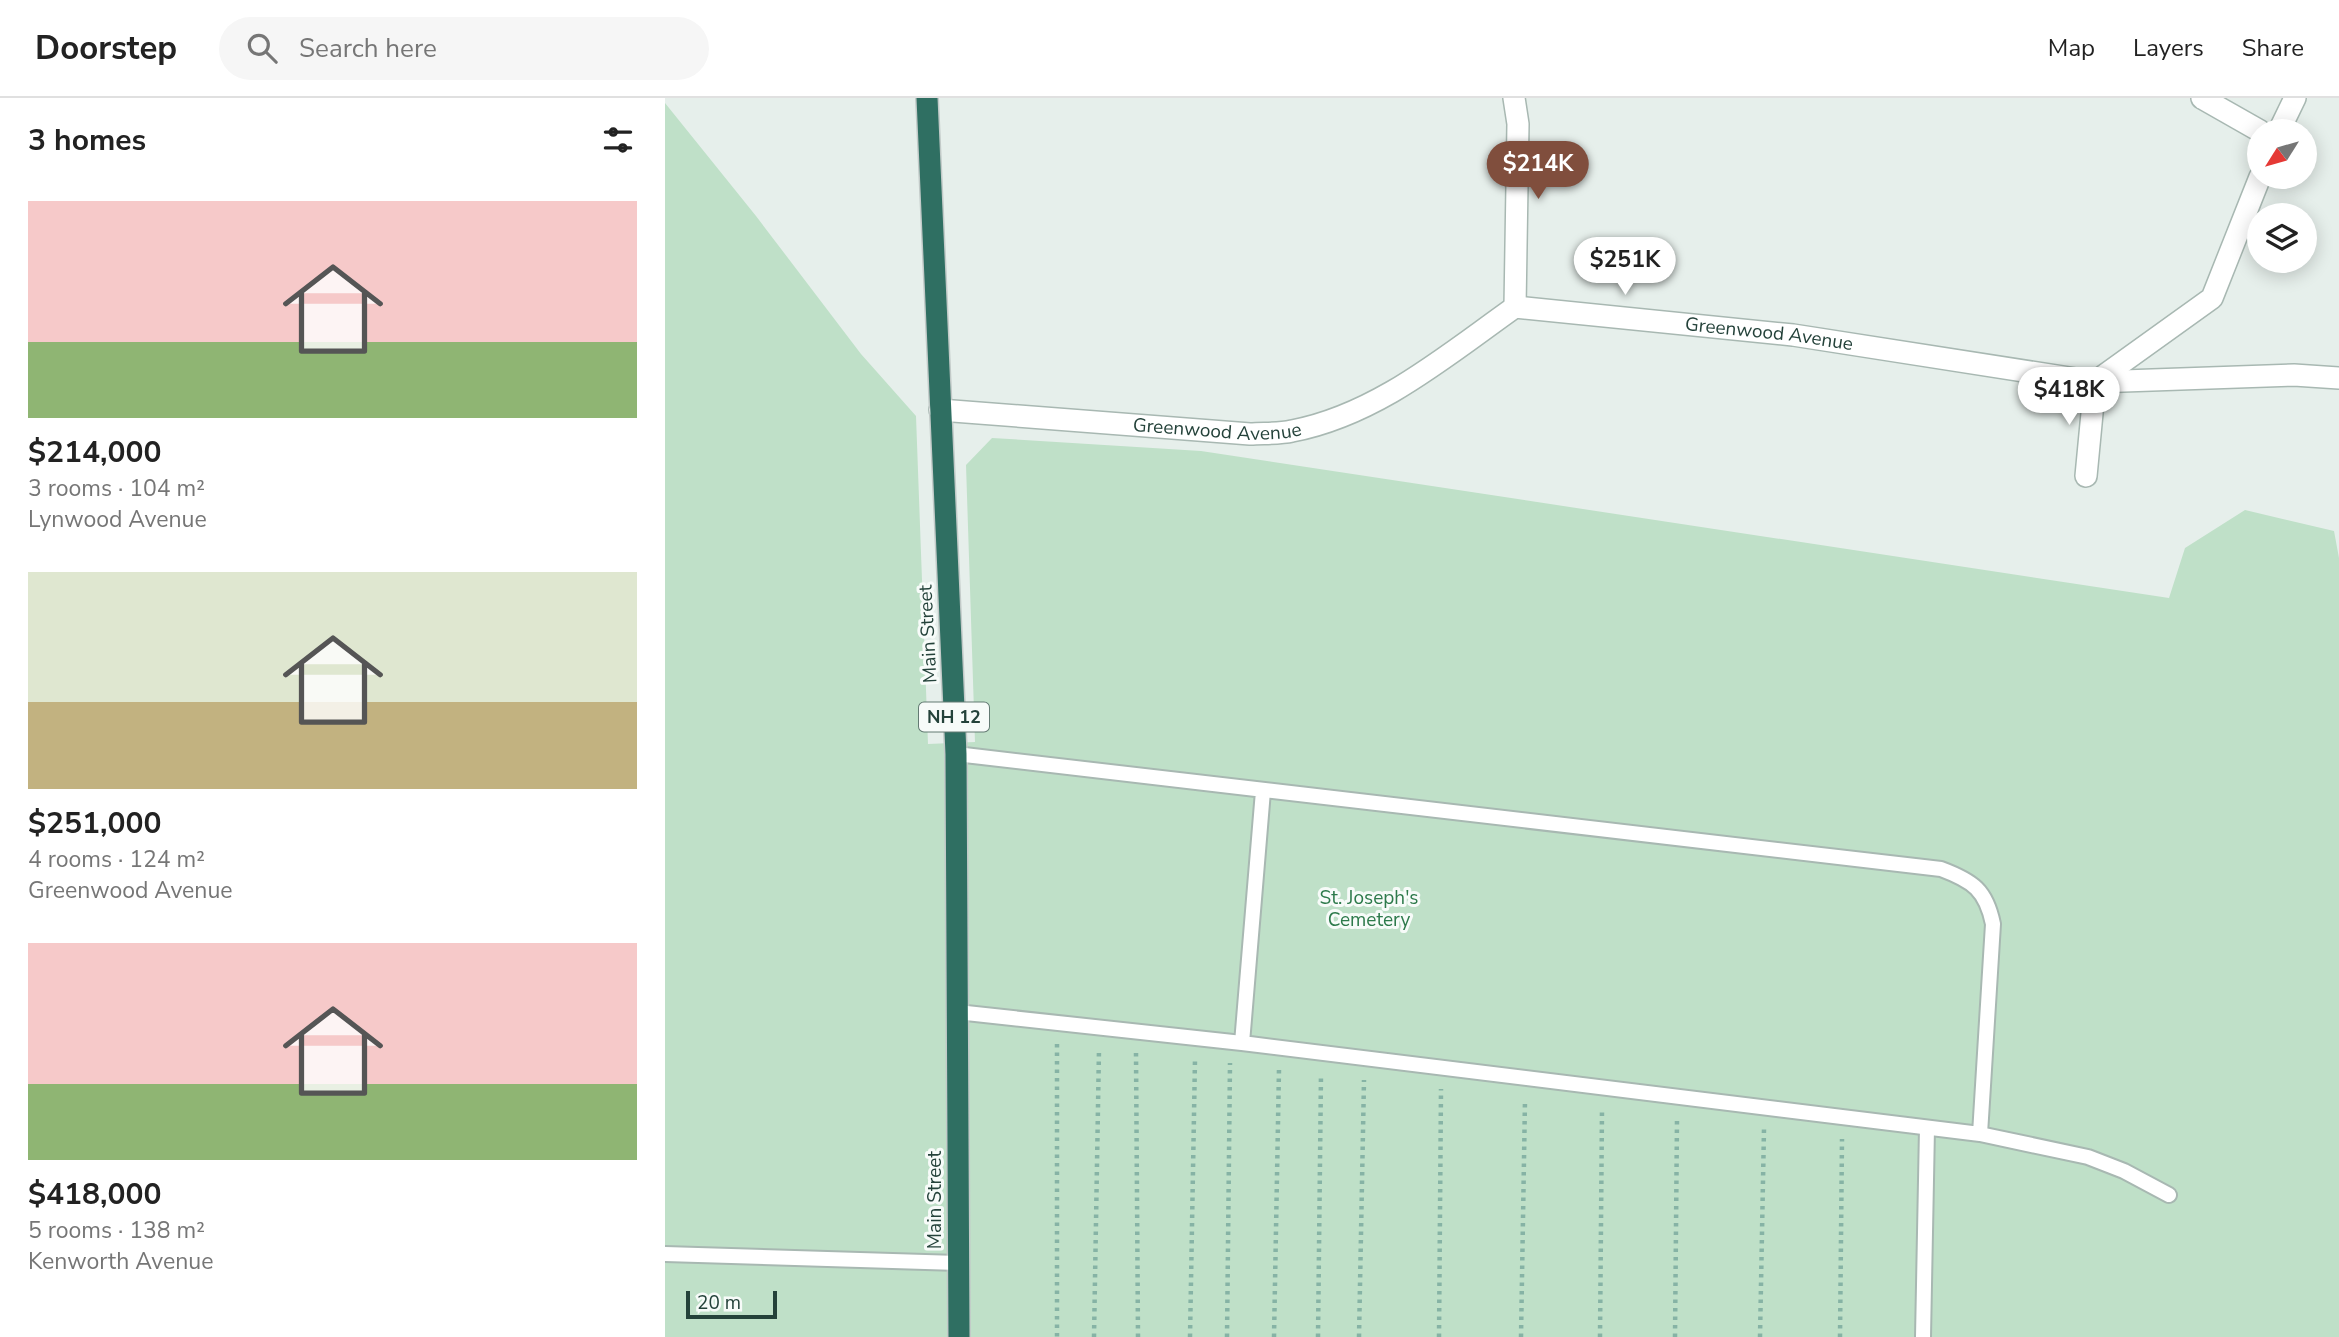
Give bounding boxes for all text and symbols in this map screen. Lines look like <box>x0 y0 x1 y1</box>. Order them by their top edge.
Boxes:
search box <box>219 17 709 80</box>
text: Doorstep <box>35 26 177 71</box>
icon: search <box>243 29 281 67</box>
text: Search here <box>299 31 437 66</box>
text: Map <box>2048 32 2095 64</box>
text: Layers <box>2133 32 2204 64</box>
text: Share <box>2242 32 2304 64</box>
north arrow <box>2247 119 2317 189</box>
map controls <box>2247 119 2317 273</box>
text: 3 homes <box>28 120 146 161</box>
icon: filters <box>599 121 637 159</box>
pin: $214K <box>1489 141 1587 201</box>
text: $214K <box>1503 148 1573 179</box>
button: layers <box>2247 203 2317 273</box>
pin: $251K <box>1576 238 1674 297</box>
text: $251K <box>1590 244 1660 275</box>
icon: home <box>270 246 396 372</box>
street label: Greenwood Avenue <box>1684 311 1855 357</box>
pin: $418K <box>2020 368 2118 427</box>
text: $418K <box>2034 374 2104 405</box>
street label: Greenwood Avenue <box>1132 412 1304 447</box>
text: $214,000 <box>28 432 161 473</box>
text: 3 rooms · 104 m² <box>28 473 205 504</box>
text: Lynwood Avenue <box>28 504 207 535</box>
street label: Main Street <box>912 584 944 684</box>
icon: home <box>270 617 396 743</box>
road number: NH 12 <box>919 702 989 732</box>
text: $251,000 <box>28 803 161 844</box>
text: 4 rooms · 124 m² <box>28 844 205 875</box>
text: Greenwood Avenue <box>28 875 233 906</box>
park label: St. Joseph's Cemetery <box>1320 885 1418 933</box>
icon: home <box>270 988 396 1114</box>
street label: Main Street <box>922 1151 948 1249</box>
text: $418,000 <box>28 1174 161 1215</box>
text: 5 rooms · 138 m² <box>28 1215 205 1246</box>
text: Kenworth Avenue <box>28 1246 213 1277</box>
scale bar <box>686 1288 777 1320</box>
text: 20 m <box>697 1290 741 1316</box>

